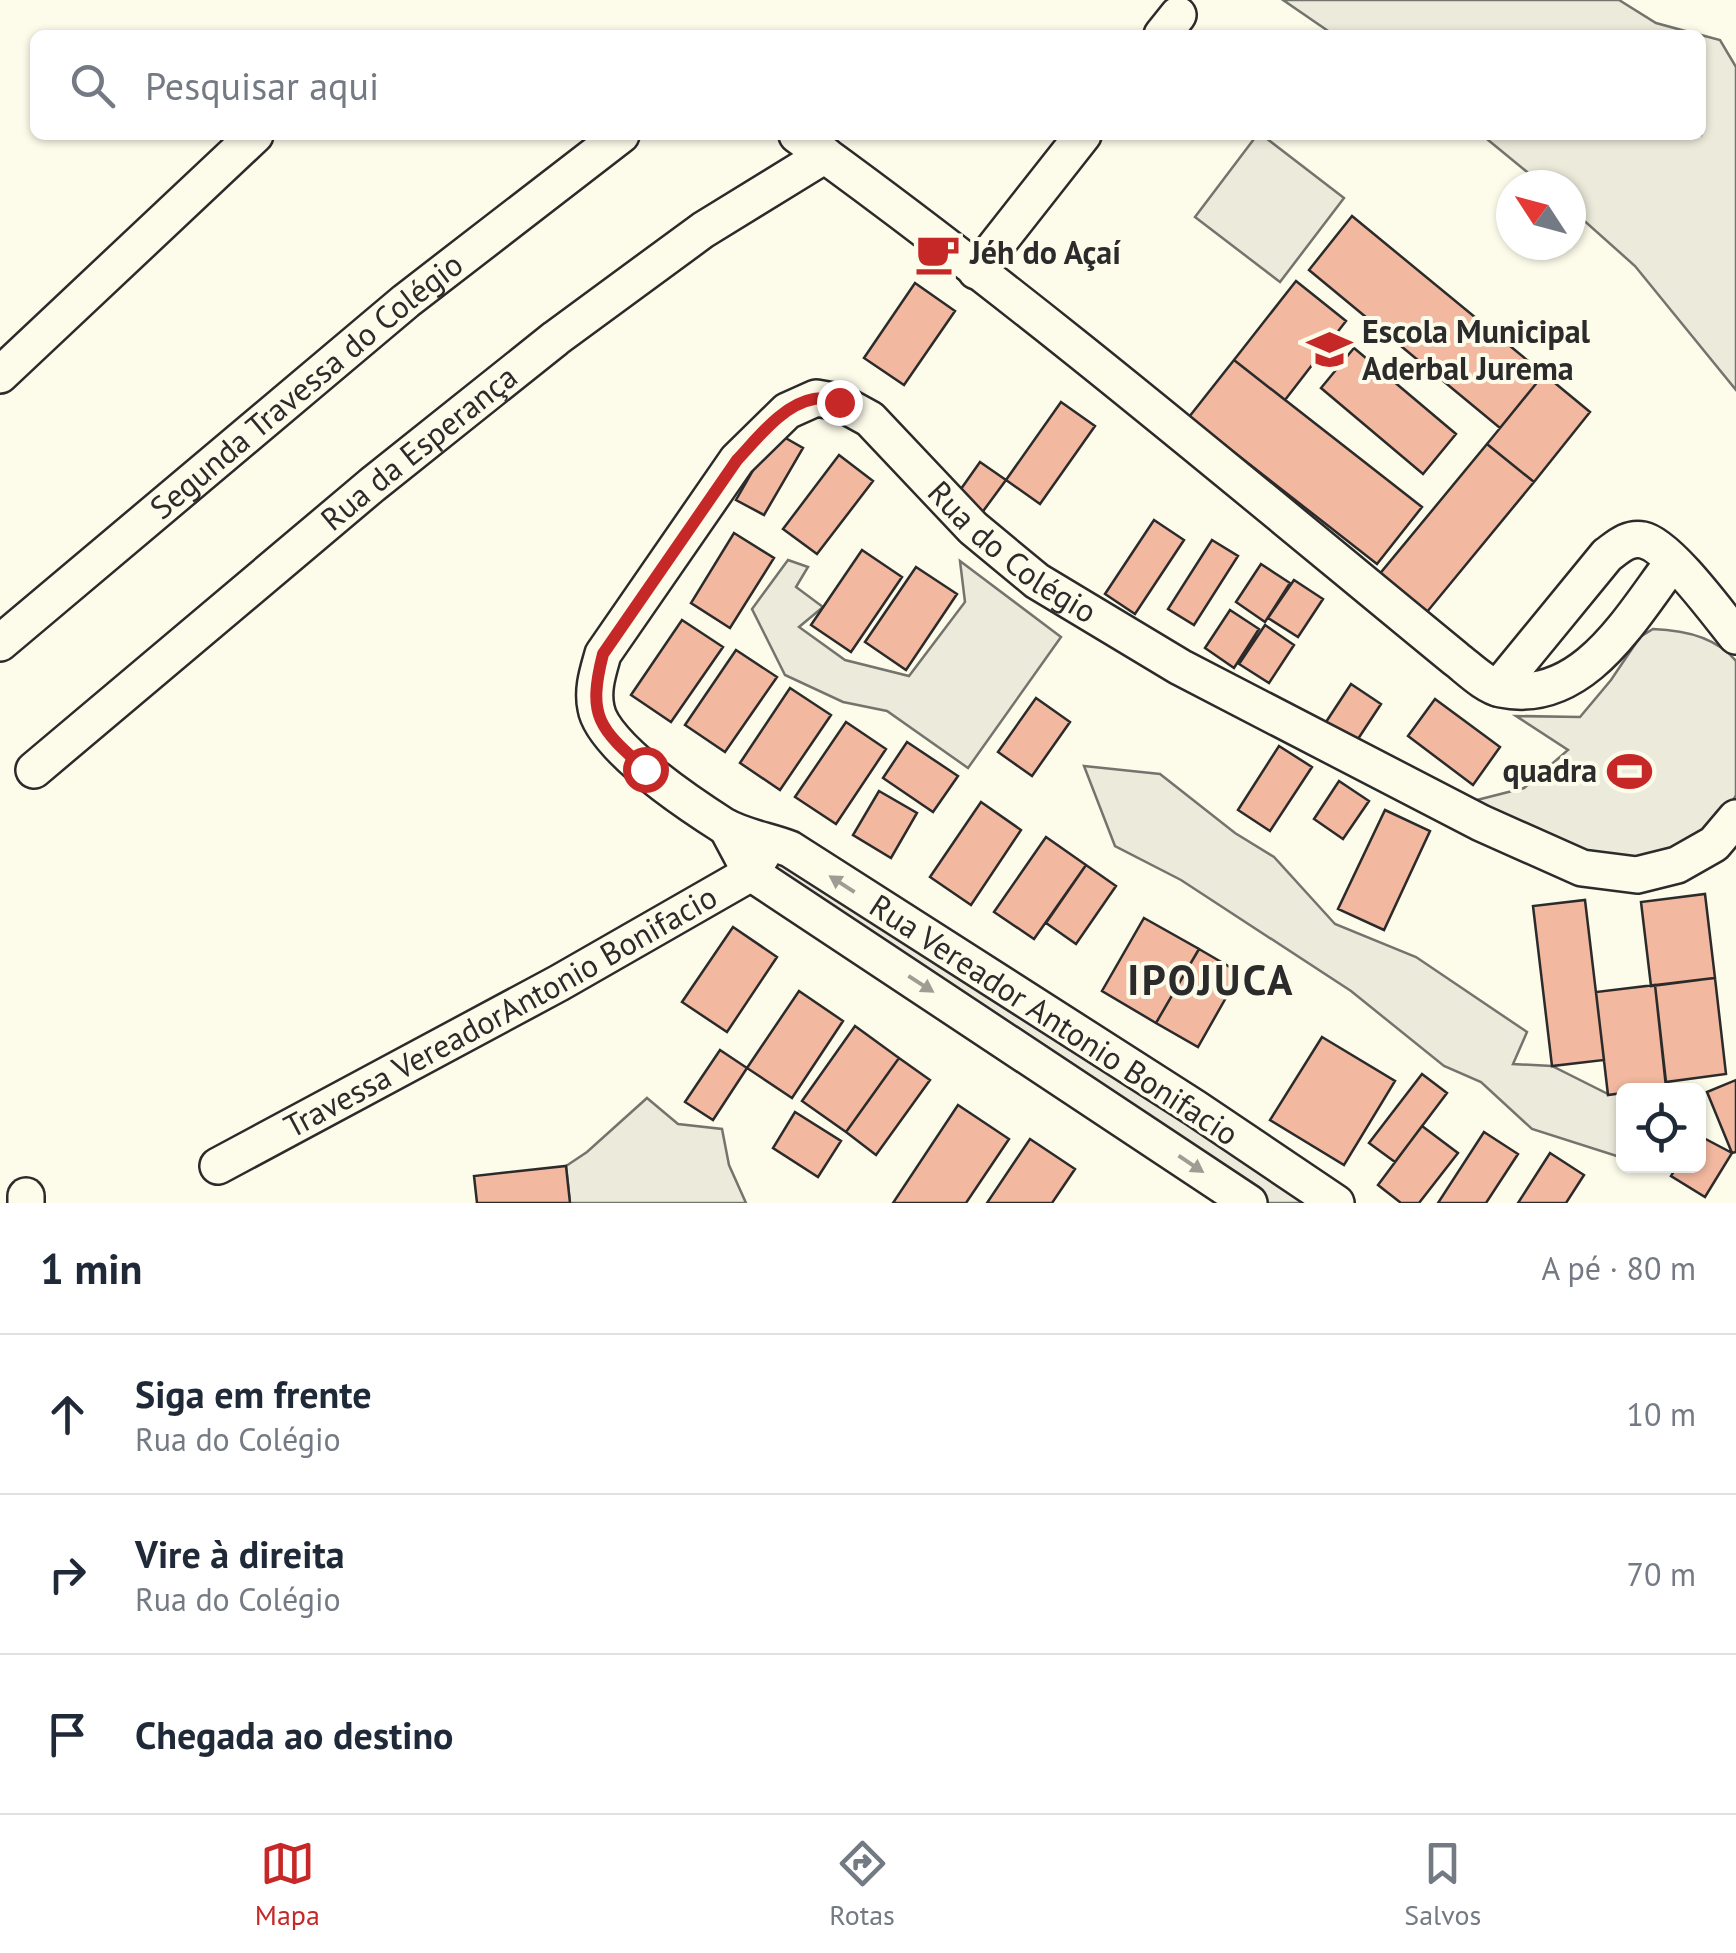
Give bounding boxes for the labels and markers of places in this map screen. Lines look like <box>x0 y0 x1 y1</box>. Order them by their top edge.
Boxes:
cafe icon: Jéh do Açaí <box>913 229 961 277</box>
place label: Jéh do Açaí <box>969 231 1121 273</box>
place label: Escola Municipal Aderbal Jurema <box>1362 310 1591 389</box>
school or university icon: Escola Municipal Aderbal Jurema <box>1305 326 1353 374</box>
sports icon: quadra <box>1606 747 1654 795</box>
place label: quadra <box>1502 749 1597 791</box>

